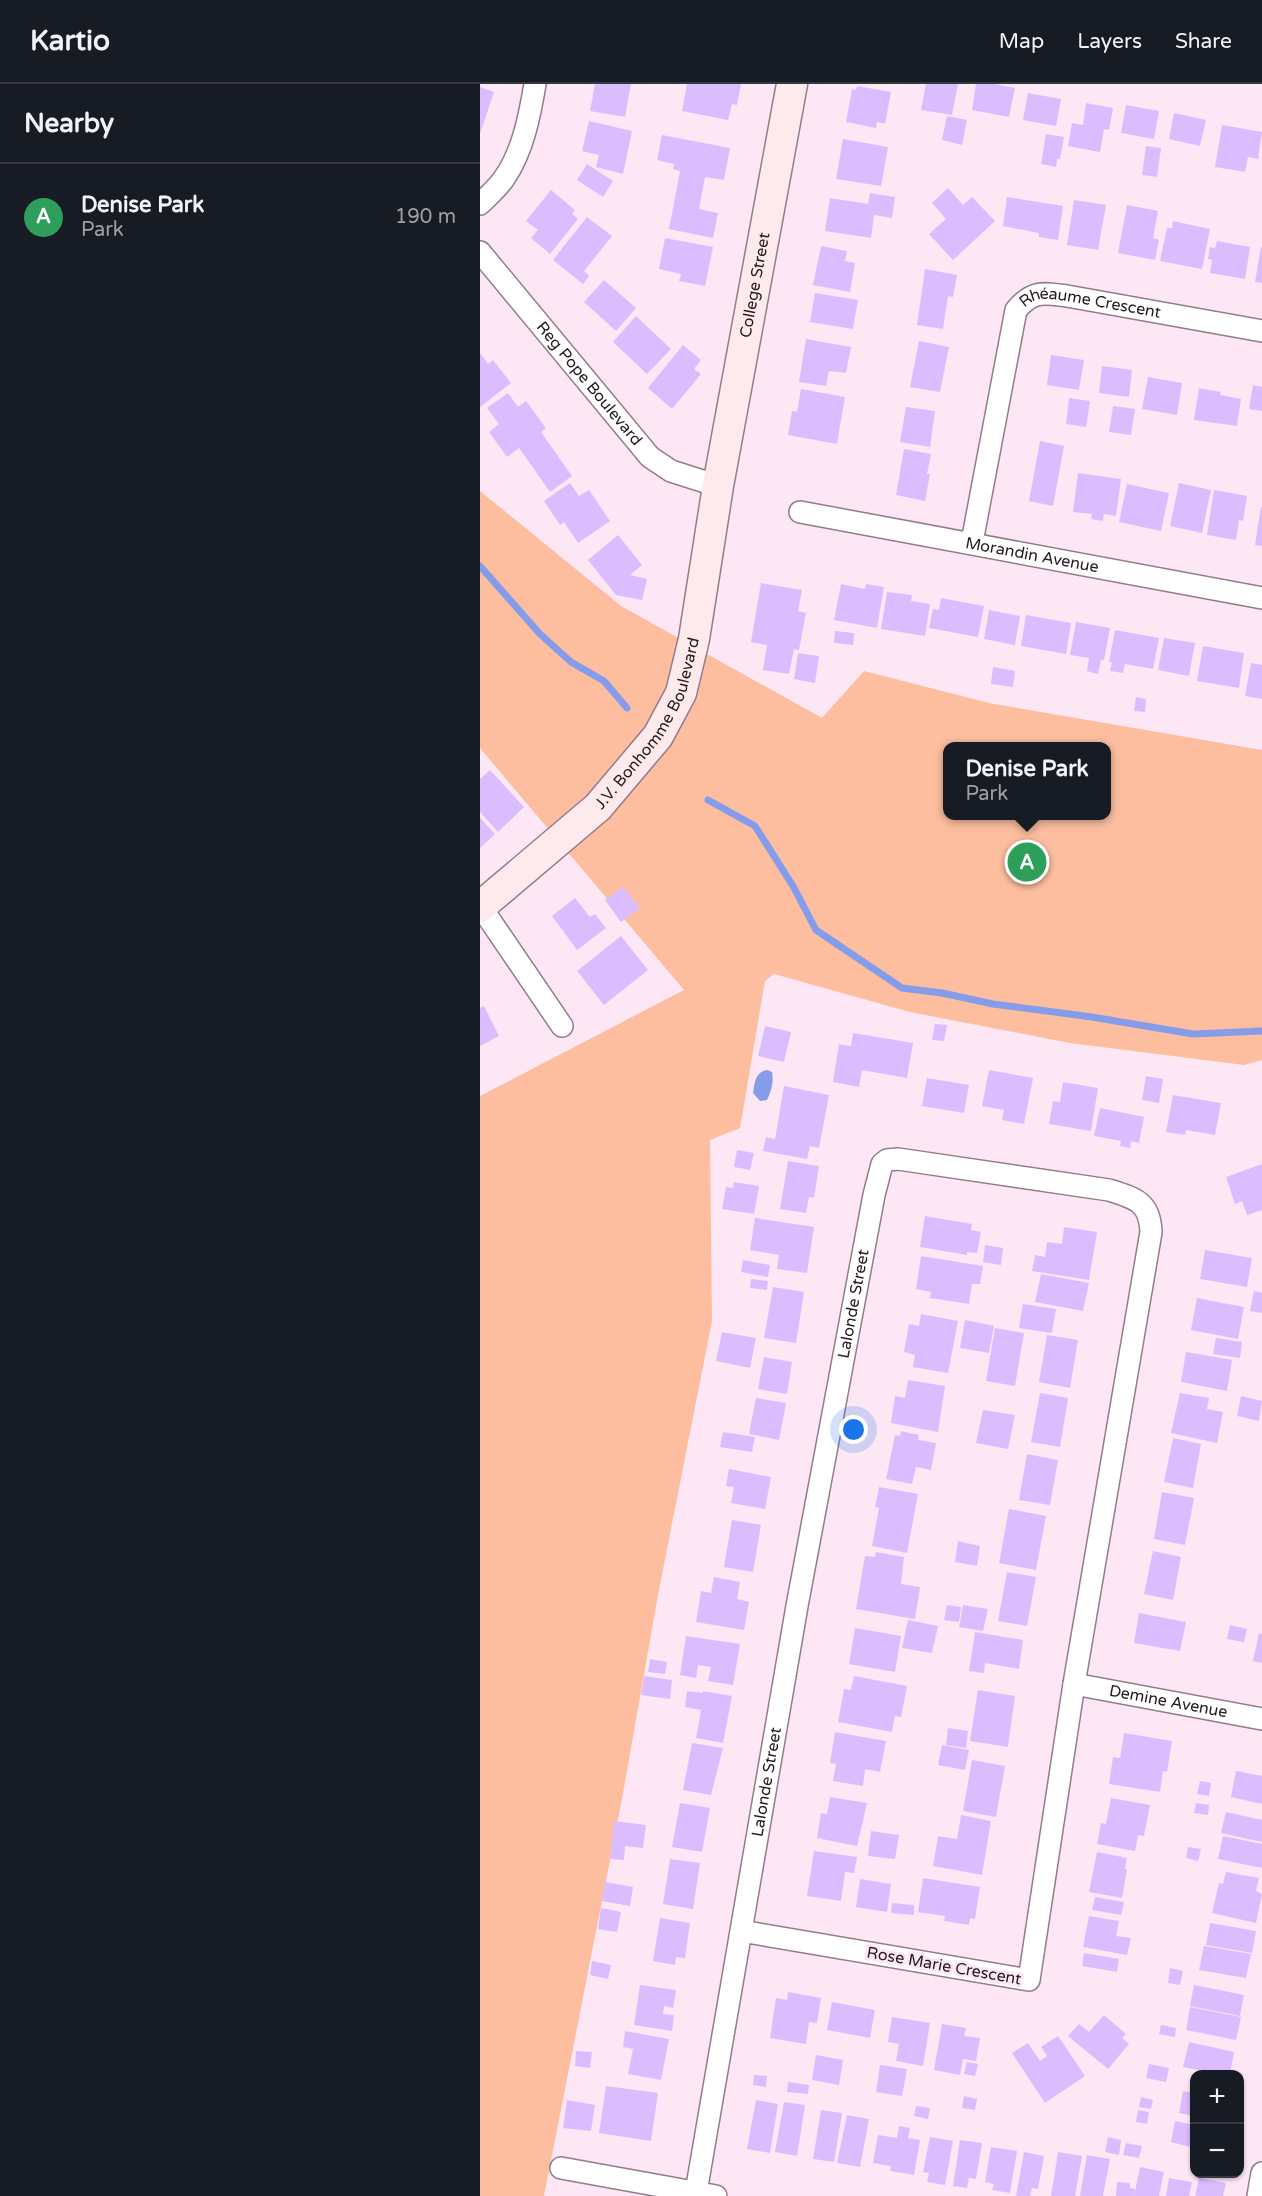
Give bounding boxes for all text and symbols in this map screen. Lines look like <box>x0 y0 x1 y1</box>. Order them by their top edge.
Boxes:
text: Kartio <box>30 24 110 58</box>
text: Map <box>999 29 1044 54</box>
text: Layers <box>1077 29 1142 54</box>
text: Share <box>1175 29 1232 54</box>
text: Nearby <box>24 108 114 139</box>
text: Denise Park <box>81 192 204 218</box>
text: A <box>36 205 51 229</box>
text: 190 m <box>395 205 456 229</box>
text: Park <box>81 218 124 242</box>
street label: College Street <box>735 231 774 339</box>
street label: Rhéaume Crescent <box>1015 284 1162 323</box>
street label: Reg Pope Boulevard <box>532 318 646 450</box>
street label: Morandin Avenue <box>964 533 1100 577</box>
street label: J.V. Bonhomme Boulevard <box>590 635 704 813</box>
popup <box>943 742 1111 820</box>
text: Denise Park <box>965 756 1089 782</box>
text: Park <box>965 782 1008 806</box>
pin: A <box>1008 840 1046 884</box>
street label: Lalonde Street <box>834 1248 874 1360</box>
your location <box>839 1415 868 1444</box>
street label: Demine Avenue <box>1108 1681 1229 1722</box>
street label: Lalonde Street <box>747 1726 786 1838</box>
street label: Rose Marie Crescent <box>865 1943 1023 1989</box>
map controls <box>1190 2070 1244 2178</box>
button: + <box>1190 2070 1244 2124</box>
button: − <box>1190 2124 1244 2178</box>

